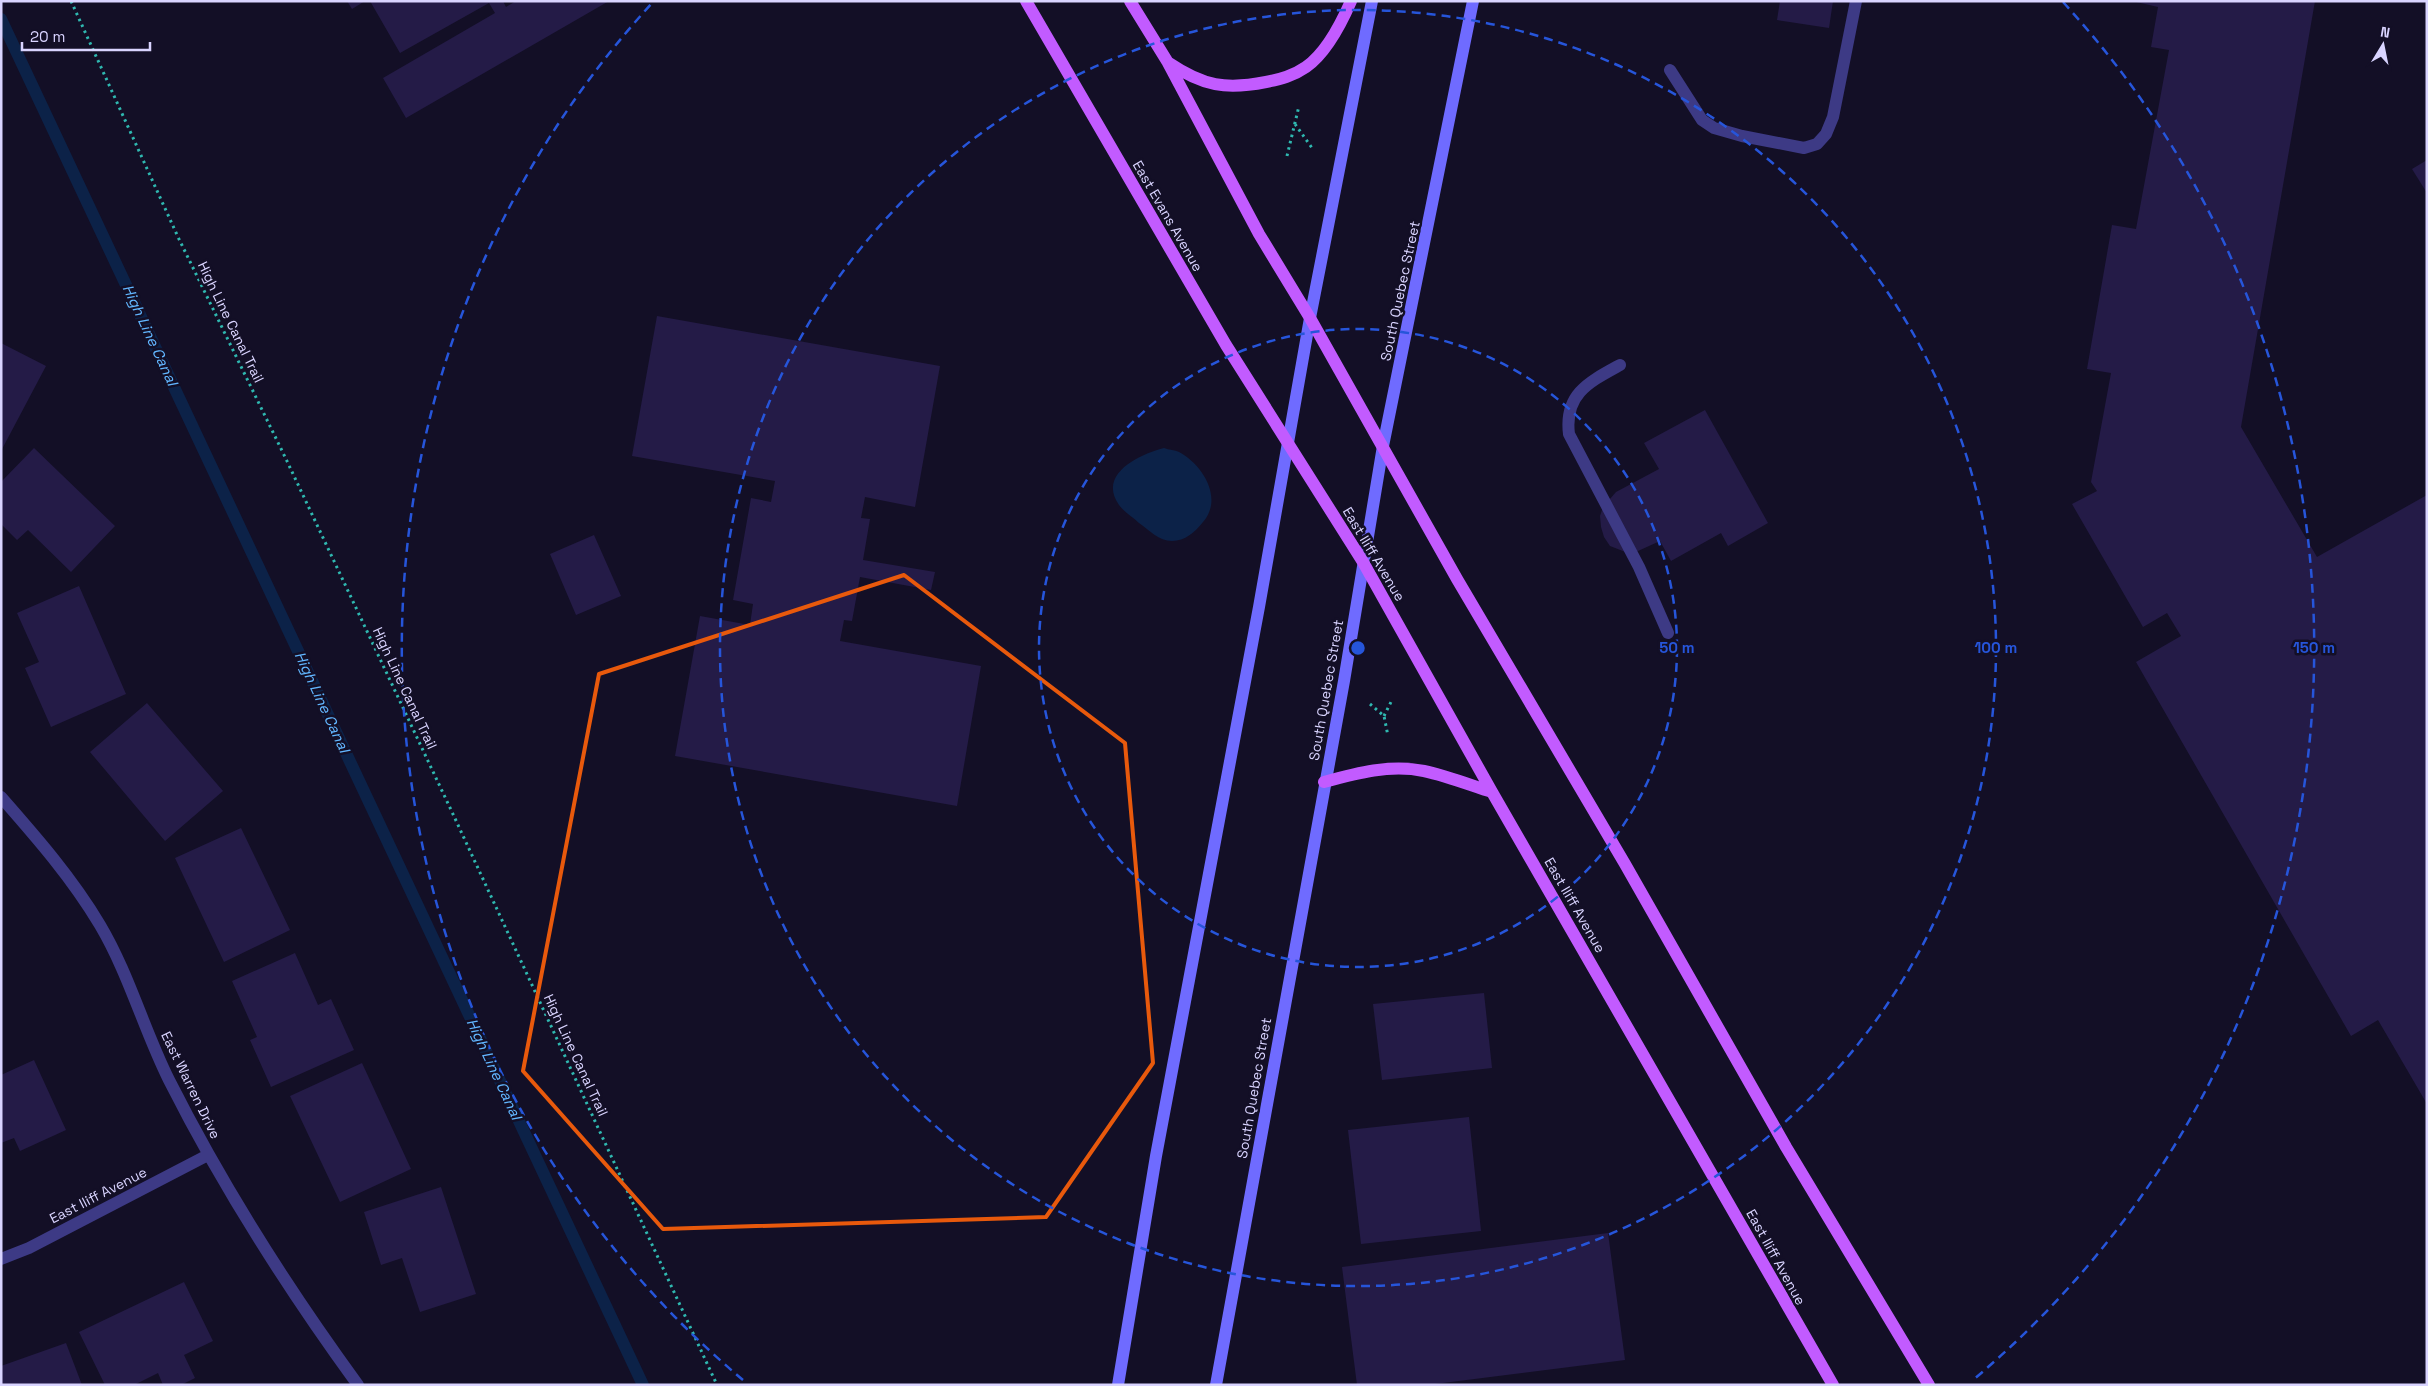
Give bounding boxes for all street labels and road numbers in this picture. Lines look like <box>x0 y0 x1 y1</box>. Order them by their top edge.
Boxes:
street label: East Evans Avenue <box>1129 157 1207 275</box>
street label: South Quebec Street <box>1376 219 1424 363</box>
street label: High Line Canal Trail <box>194 258 268 386</box>
street label: East Iliff Avenue <box>1339 504 1409 604</box>
street label: South Quebec Street <box>1305 618 1347 762</box>
street label: High Line Canal Trail <box>369 624 441 752</box>
street label: East Iliff Avenue <box>1540 854 1610 956</box>
street label: High Line Canal Trail <box>540 991 612 1119</box>
street label: South Quebec Street <box>1233 1016 1275 1160</box>
street label: East Warren Drive <box>157 1028 225 1142</box>
street label: East Iliff Avenue <box>46 1163 150 1227</box>
street label: East Iliff Avenue <box>1742 1206 1810 1308</box>

